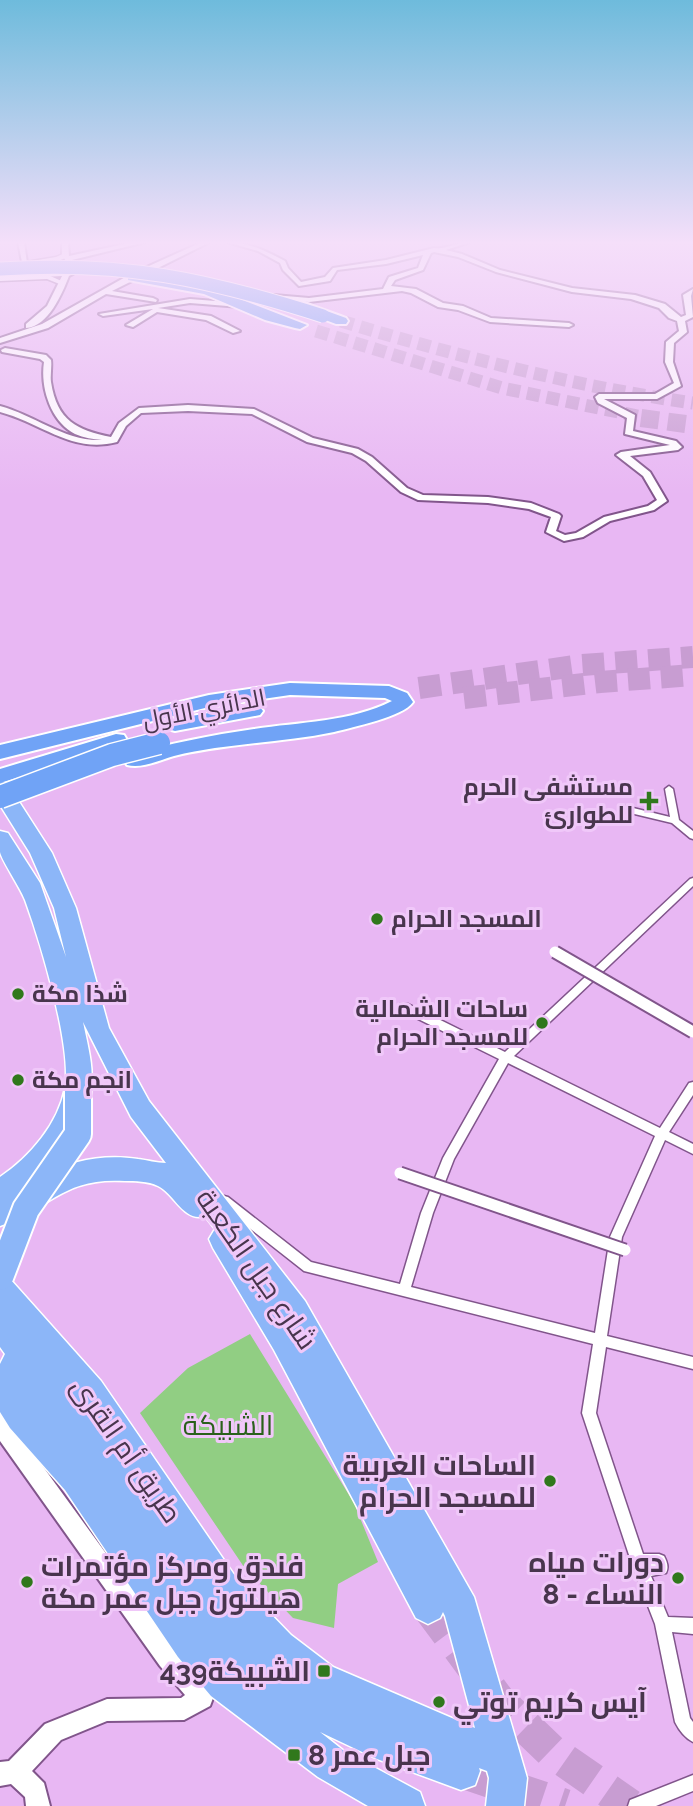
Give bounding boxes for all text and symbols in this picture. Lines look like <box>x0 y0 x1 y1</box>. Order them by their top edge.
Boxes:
street label: الدائري الأول <box>140 682 269 739</box>
place label: مستشفى الحرم للطوارئ <box>463 772 633 829</box>
marker: مستشفى الحرم للطوارئ <box>639 791 659 811</box>
place label: المسجد الحرام <box>391 904 542 935</box>
marker: المسجد الحرام <box>369 911 385 927</box>
place label: شذا مكة <box>32 979 128 1008</box>
marker: شذا مكة <box>10 986 26 1002</box>
place label: ساحات الشمالية للمسجد الحرام <box>355 994 528 1053</box>
marker: ساحات الشمالية للمسجد الحرام <box>534 1015 550 1031</box>
place label: انجم مكة <box>32 1065 132 1096</box>
marker: انجم مكة <box>10 1072 26 1088</box>
street label: شارع جبل الكعبة <box>188 1183 324 1357</box>
street label: طريق أم القرى <box>62 1371 190 1531</box>
park label: الشبيكة <box>183 1409 273 1442</box>
place label: الساحات الغربية للمسجد الحرام <box>342 1449 536 1517</box>
marker: الساحات الغربية للمسجد الحرام <box>542 1473 558 1489</box>
place label: دورات مياه النساء - 8 <box>529 1546 664 1611</box>
place label: فندق ومركز مؤتمرات هيلتون جبل عمر مكة <box>41 1550 304 1615</box>
marker: دورات مياه النساء - 8 <box>670 1570 686 1586</box>
marker: فندق ومركز مؤتمرات هيلتون جبل عمر مكة <box>19 1574 35 1590</box>
place label: الشبيكة439 <box>160 1655 310 1688</box>
marker: الشبيكة439 <box>316 1663 332 1679</box>
place label: آيس كريم توتي <box>453 1686 647 1725</box>
marker: آيس كريم توتي <box>431 1694 447 1710</box>
place label: جبل عمر 8 <box>308 1739 431 1772</box>
marker: جبل عمر 8 <box>286 1747 302 1763</box>

